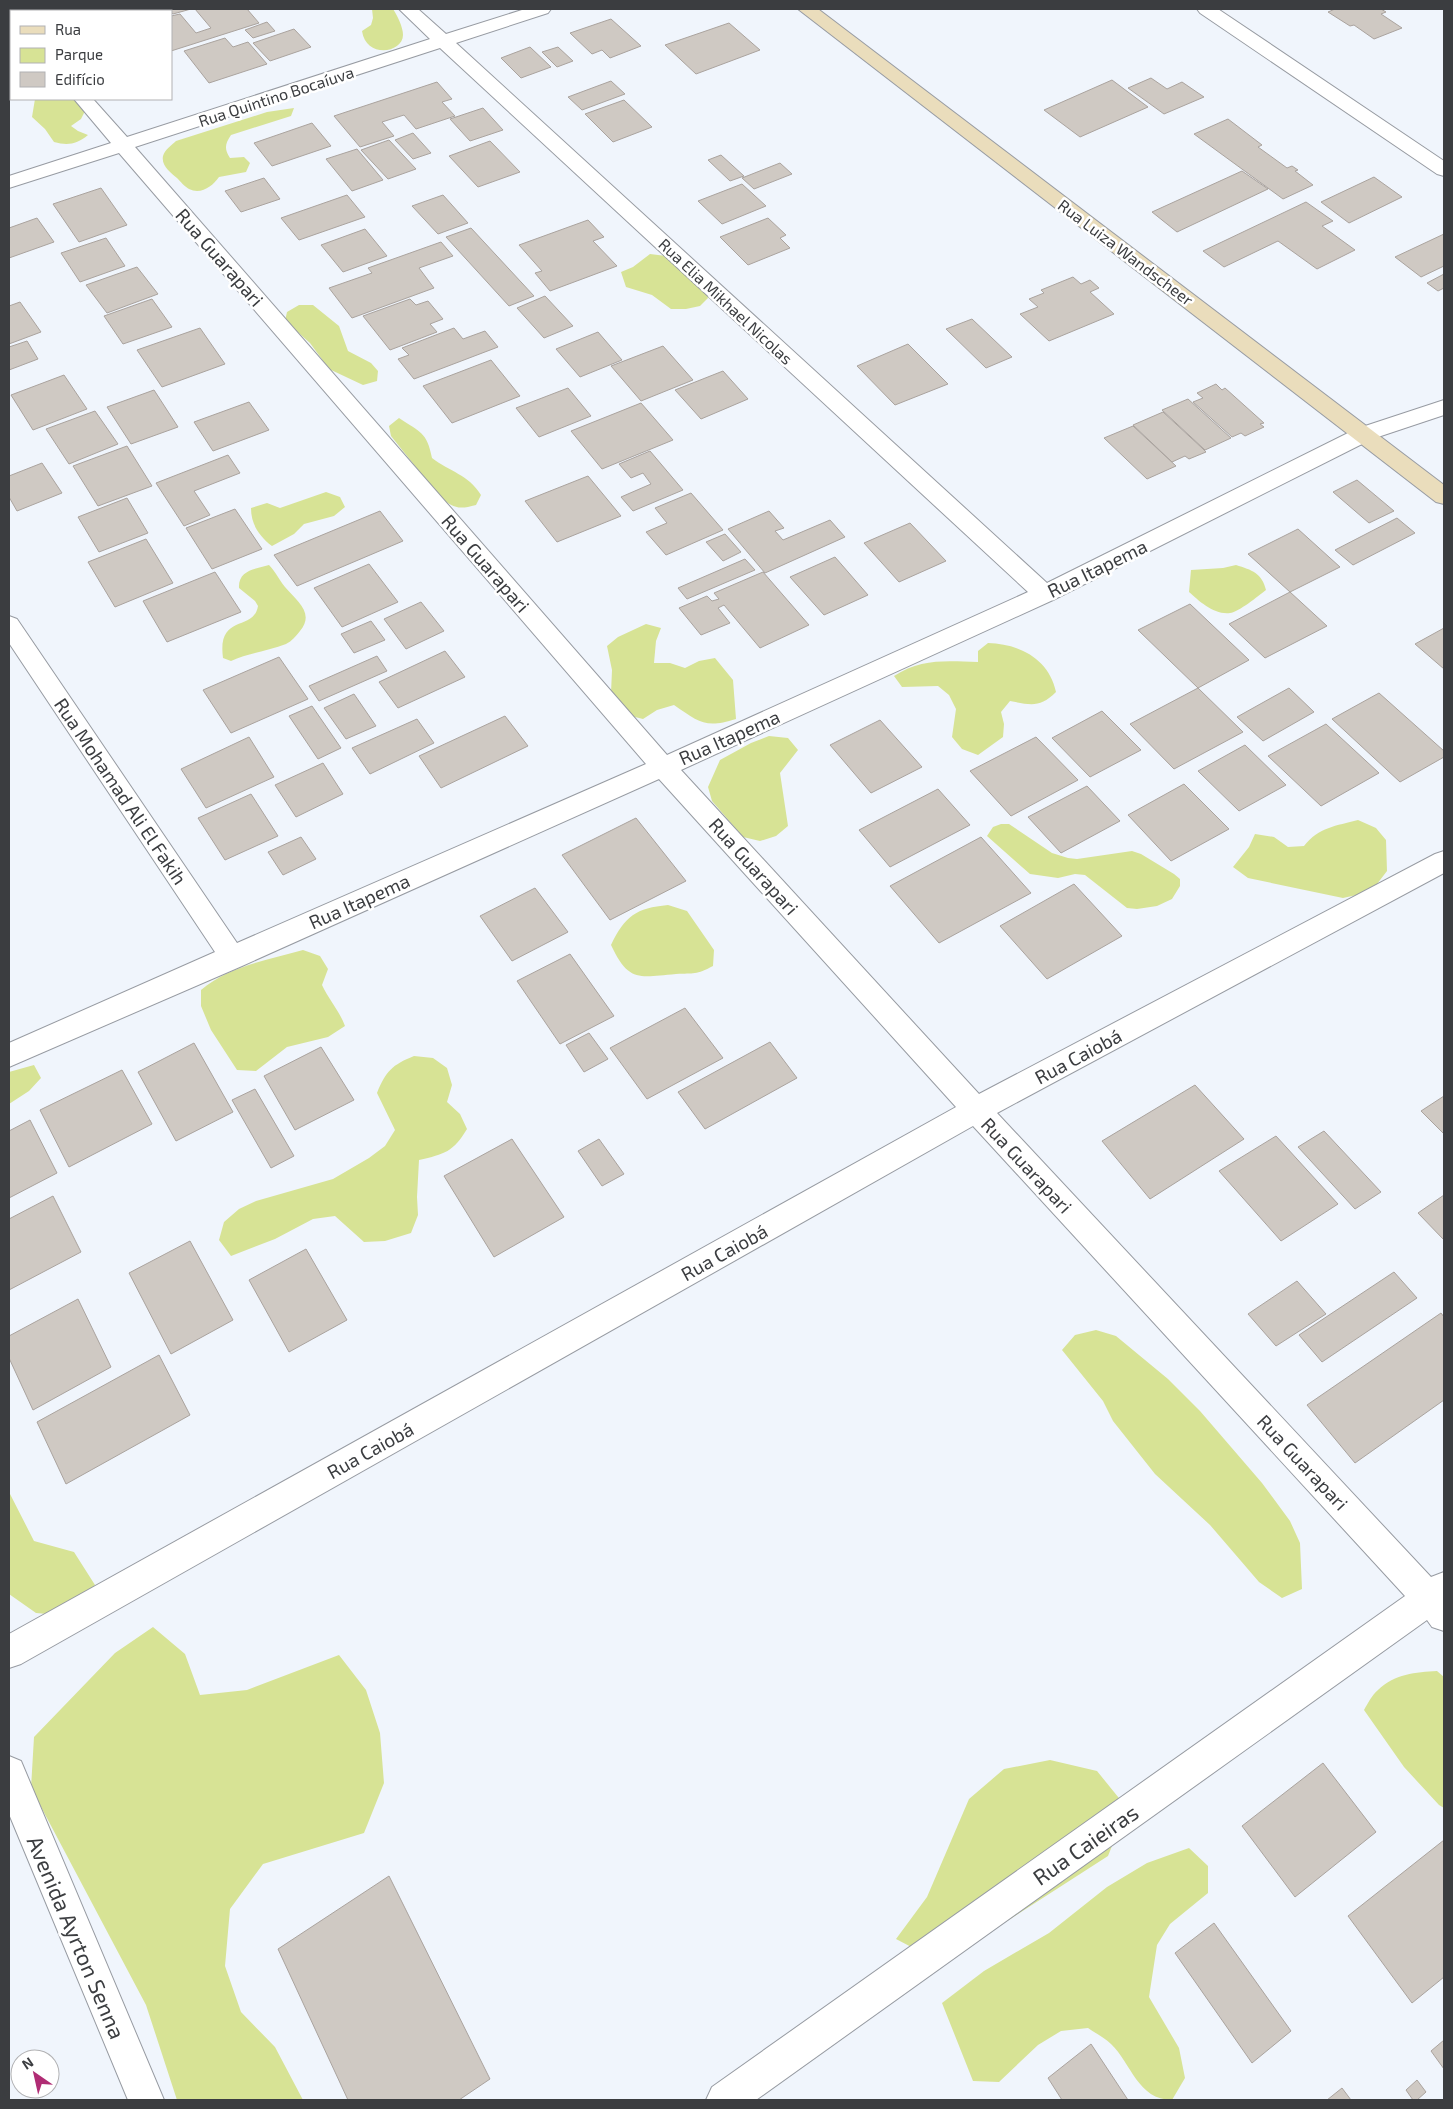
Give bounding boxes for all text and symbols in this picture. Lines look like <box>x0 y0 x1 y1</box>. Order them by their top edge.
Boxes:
legend <box>10 10 172 100</box>
text: Rua <box>55 20 81 38</box>
text: Parque <box>55 45 103 63</box>
street label: Rua Quintino Bocaíuva <box>196 62 356 131</box>
text: Edifício <box>55 70 105 88</box>
street label: Rua Luiza Wandscheer <box>1055 195 1198 309</box>
street label: Rua Guarapari <box>171 203 269 311</box>
street label: Rua Elia Mikhael Nicolas <box>655 234 797 368</box>
street label: Rua Guarapari <box>437 509 535 617</box>
street label: Rua Itapema <box>1043 534 1151 602</box>
street label: Rua Mohamad Ali El Fakih <box>50 693 192 889</box>
street label: Rua Itapema <box>675 704 783 770</box>
street label: Rua Guarapari <box>705 813 803 919</box>
street label: Rua Itapema <box>305 868 413 934</box>
street label: Rua Caiobá <box>1031 1023 1125 1089</box>
street label: Rua Guarapari <box>977 1112 1077 1218</box>
street label: Rua Caiobá <box>677 1219 771 1285</box>
street label: Rua Guarapari <box>1253 1409 1353 1515</box>
street label: Rua Caiobá <box>323 1417 417 1483</box>
street label: Rua Caieiras <box>1027 1798 1143 1890</box>
street label: Avenida Ayrton Senna <box>22 1832 132 2042</box>
north arrow <box>10 2049 60 2099</box>
text: N <box>19 2053 36 2073</box>

